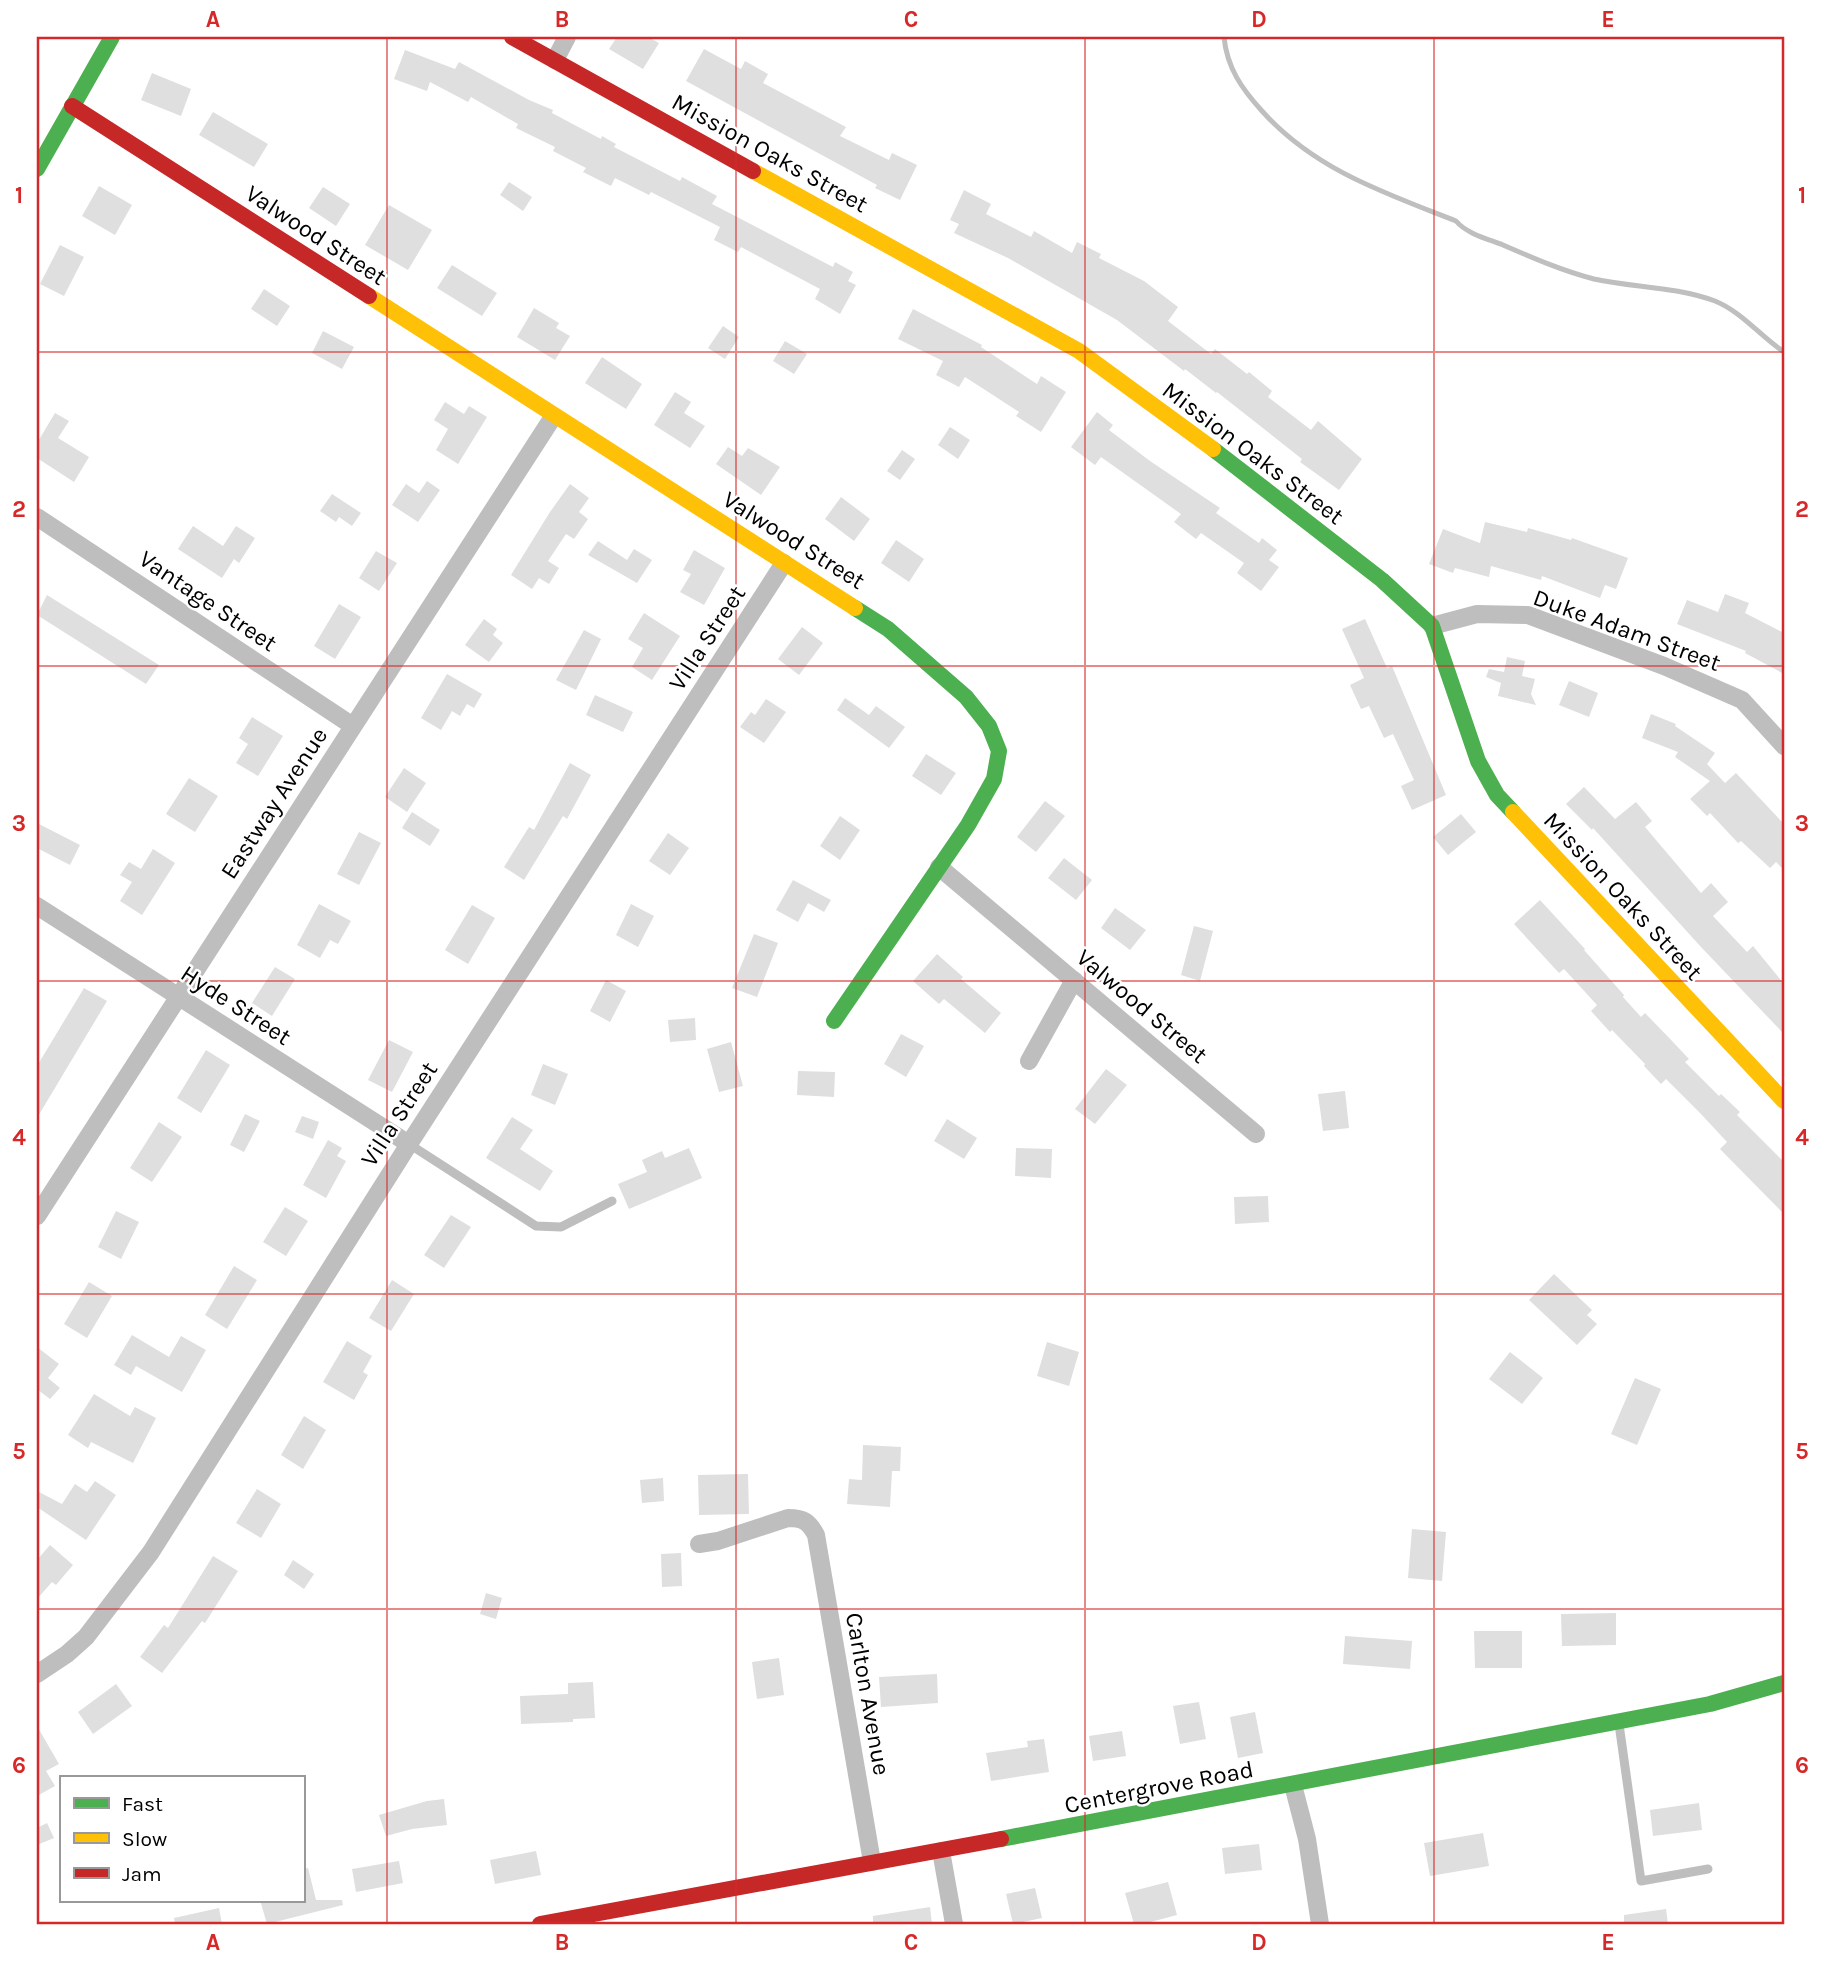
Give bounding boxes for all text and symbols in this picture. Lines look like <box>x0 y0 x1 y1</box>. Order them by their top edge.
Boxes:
text: A <box>206 6 220 33</box>
text: B <box>555 6 569 33</box>
text: C <box>904 6 918 33</box>
text: D <box>1251 6 1267 33</box>
text: E <box>1601 6 1615 33</box>
street label: Mission Oaks Street <box>667 88 873 218</box>
street label: Valwood Street <box>240 179 392 291</box>
text: 1 <box>15 182 23 209</box>
text: 1 <box>1798 182 1806 209</box>
street label: Mission Oaks Street <box>1157 376 1349 530</box>
street label: Valwood Street <box>718 485 870 595</box>
text: 2 <box>12 496 26 523</box>
text: 2 <box>1795 496 1809 523</box>
street label: Vantage Street <box>134 545 282 657</box>
street label: Villa Street <box>663 581 751 695</box>
street label: Duke Adam Street <box>1530 583 1724 677</box>
street label: Eastway Avenue <box>215 722 333 884</box>
street label: Mission Oaks Street <box>1538 806 1708 986</box>
text: 3 <box>12 810 26 837</box>
text: 3 <box>1795 810 1809 837</box>
street label: Valwood Street <box>1071 943 1213 1069</box>
street label: Hyde Street <box>176 959 296 1051</box>
street label: Villa Street <box>355 1057 443 1171</box>
text: 4 <box>12 1124 26 1151</box>
text: 4 <box>1795 1124 1809 1151</box>
text: 5 <box>12 1438 26 1465</box>
text: 5 <box>1795 1438 1809 1465</box>
street label: Carlton Avenue <box>840 1610 896 1778</box>
text: 6 <box>12 1752 26 1779</box>
text: 6 <box>1795 1752 1809 1779</box>
street label: Centergrove Road <box>1062 1755 1256 1819</box>
legend <box>60 1776 304 1902</box>
text: Fast <box>122 1792 163 1816</box>
text: Slow <box>122 1827 167 1851</box>
text: Jam <box>122 1862 162 1886</box>
text: A <box>206 1929 220 1956</box>
text: B <box>555 1929 569 1956</box>
text: C <box>904 1929 918 1956</box>
text: D <box>1251 1929 1267 1956</box>
text: E <box>1601 1929 1615 1956</box>

